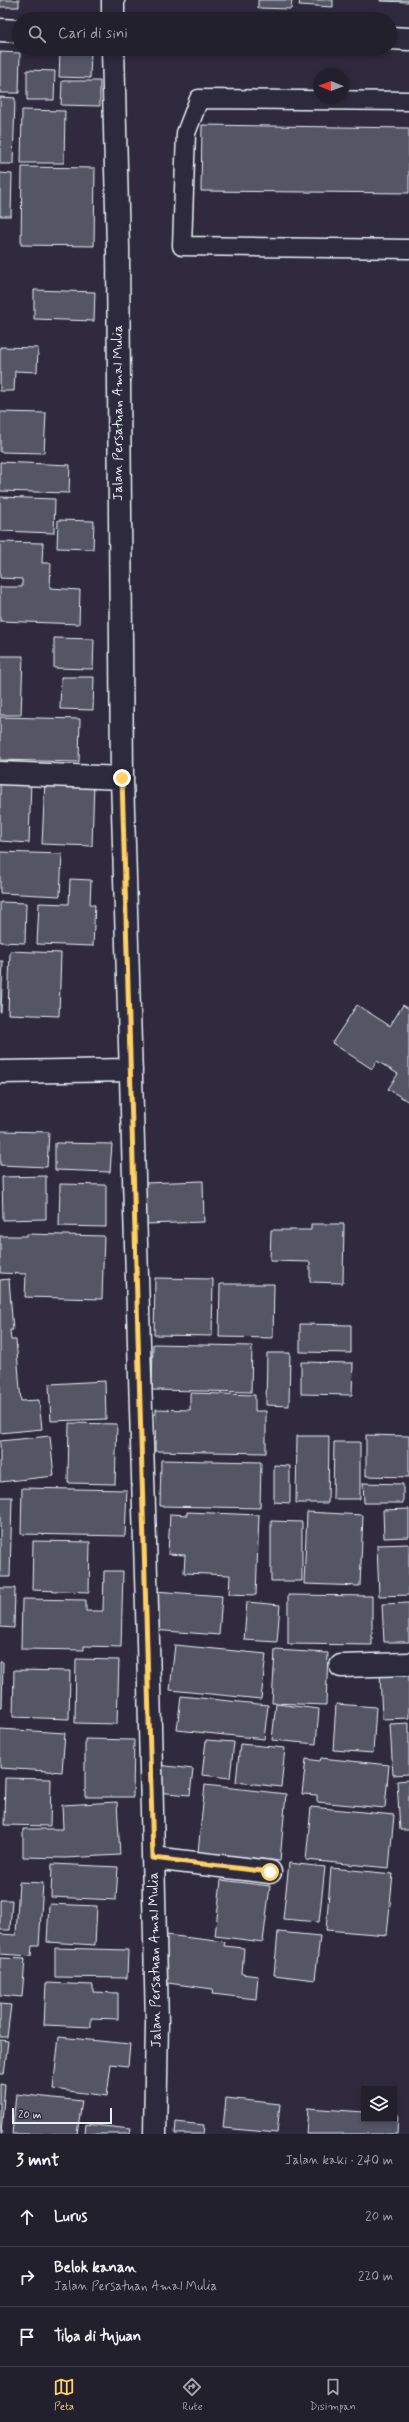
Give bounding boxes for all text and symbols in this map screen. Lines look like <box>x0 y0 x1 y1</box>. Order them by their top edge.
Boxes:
search box <box>12 12 397 56</box>
icon: search <box>26 23 48 45</box>
text: Cari di sini <box>58 24 128 44</box>
north arrow <box>313 68 349 104</box>
street label: Jalan Persatuan Amal Mulia <box>109 325 127 501</box>
route end <box>113 769 131 787</box>
route start <box>261 1863 279 1881</box>
street label: Jalan Persatuan Amal Mulia <box>144 1872 166 2048</box>
map controls <box>361 2086 397 2122</box>
button: layers <box>361 2086 397 2122</box>
scale bar <box>12 2106 112 2125</box>
text: 20 m <box>18 2108 41 2122</box>
text: 3 mnt <box>16 2149 59 2171</box>
text: Jalan kaki · 240 m <box>285 2152 393 2169</box>
icon: ahead <box>16 2206 38 2228</box>
text: Lurus <box>54 2207 87 2227</box>
text: 20 m <box>365 2208 393 2225</box>
text: Belok kanan <box>54 2258 137 2278</box>
icon: right <box>16 2266 38 2288</box>
text: 220 m <box>358 2268 393 2285</box>
text: Jalan Persatuan Amal Mulia <box>54 2278 217 2295</box>
icon: arrive <box>16 2326 38 2348</box>
text: Tiba di tujuan <box>54 2327 141 2347</box>
tab: Peta <box>53 2376 75 2414</box>
tab: Rute <box>181 2376 203 2414</box>
tab: Disimpan <box>310 2376 356 2414</box>

